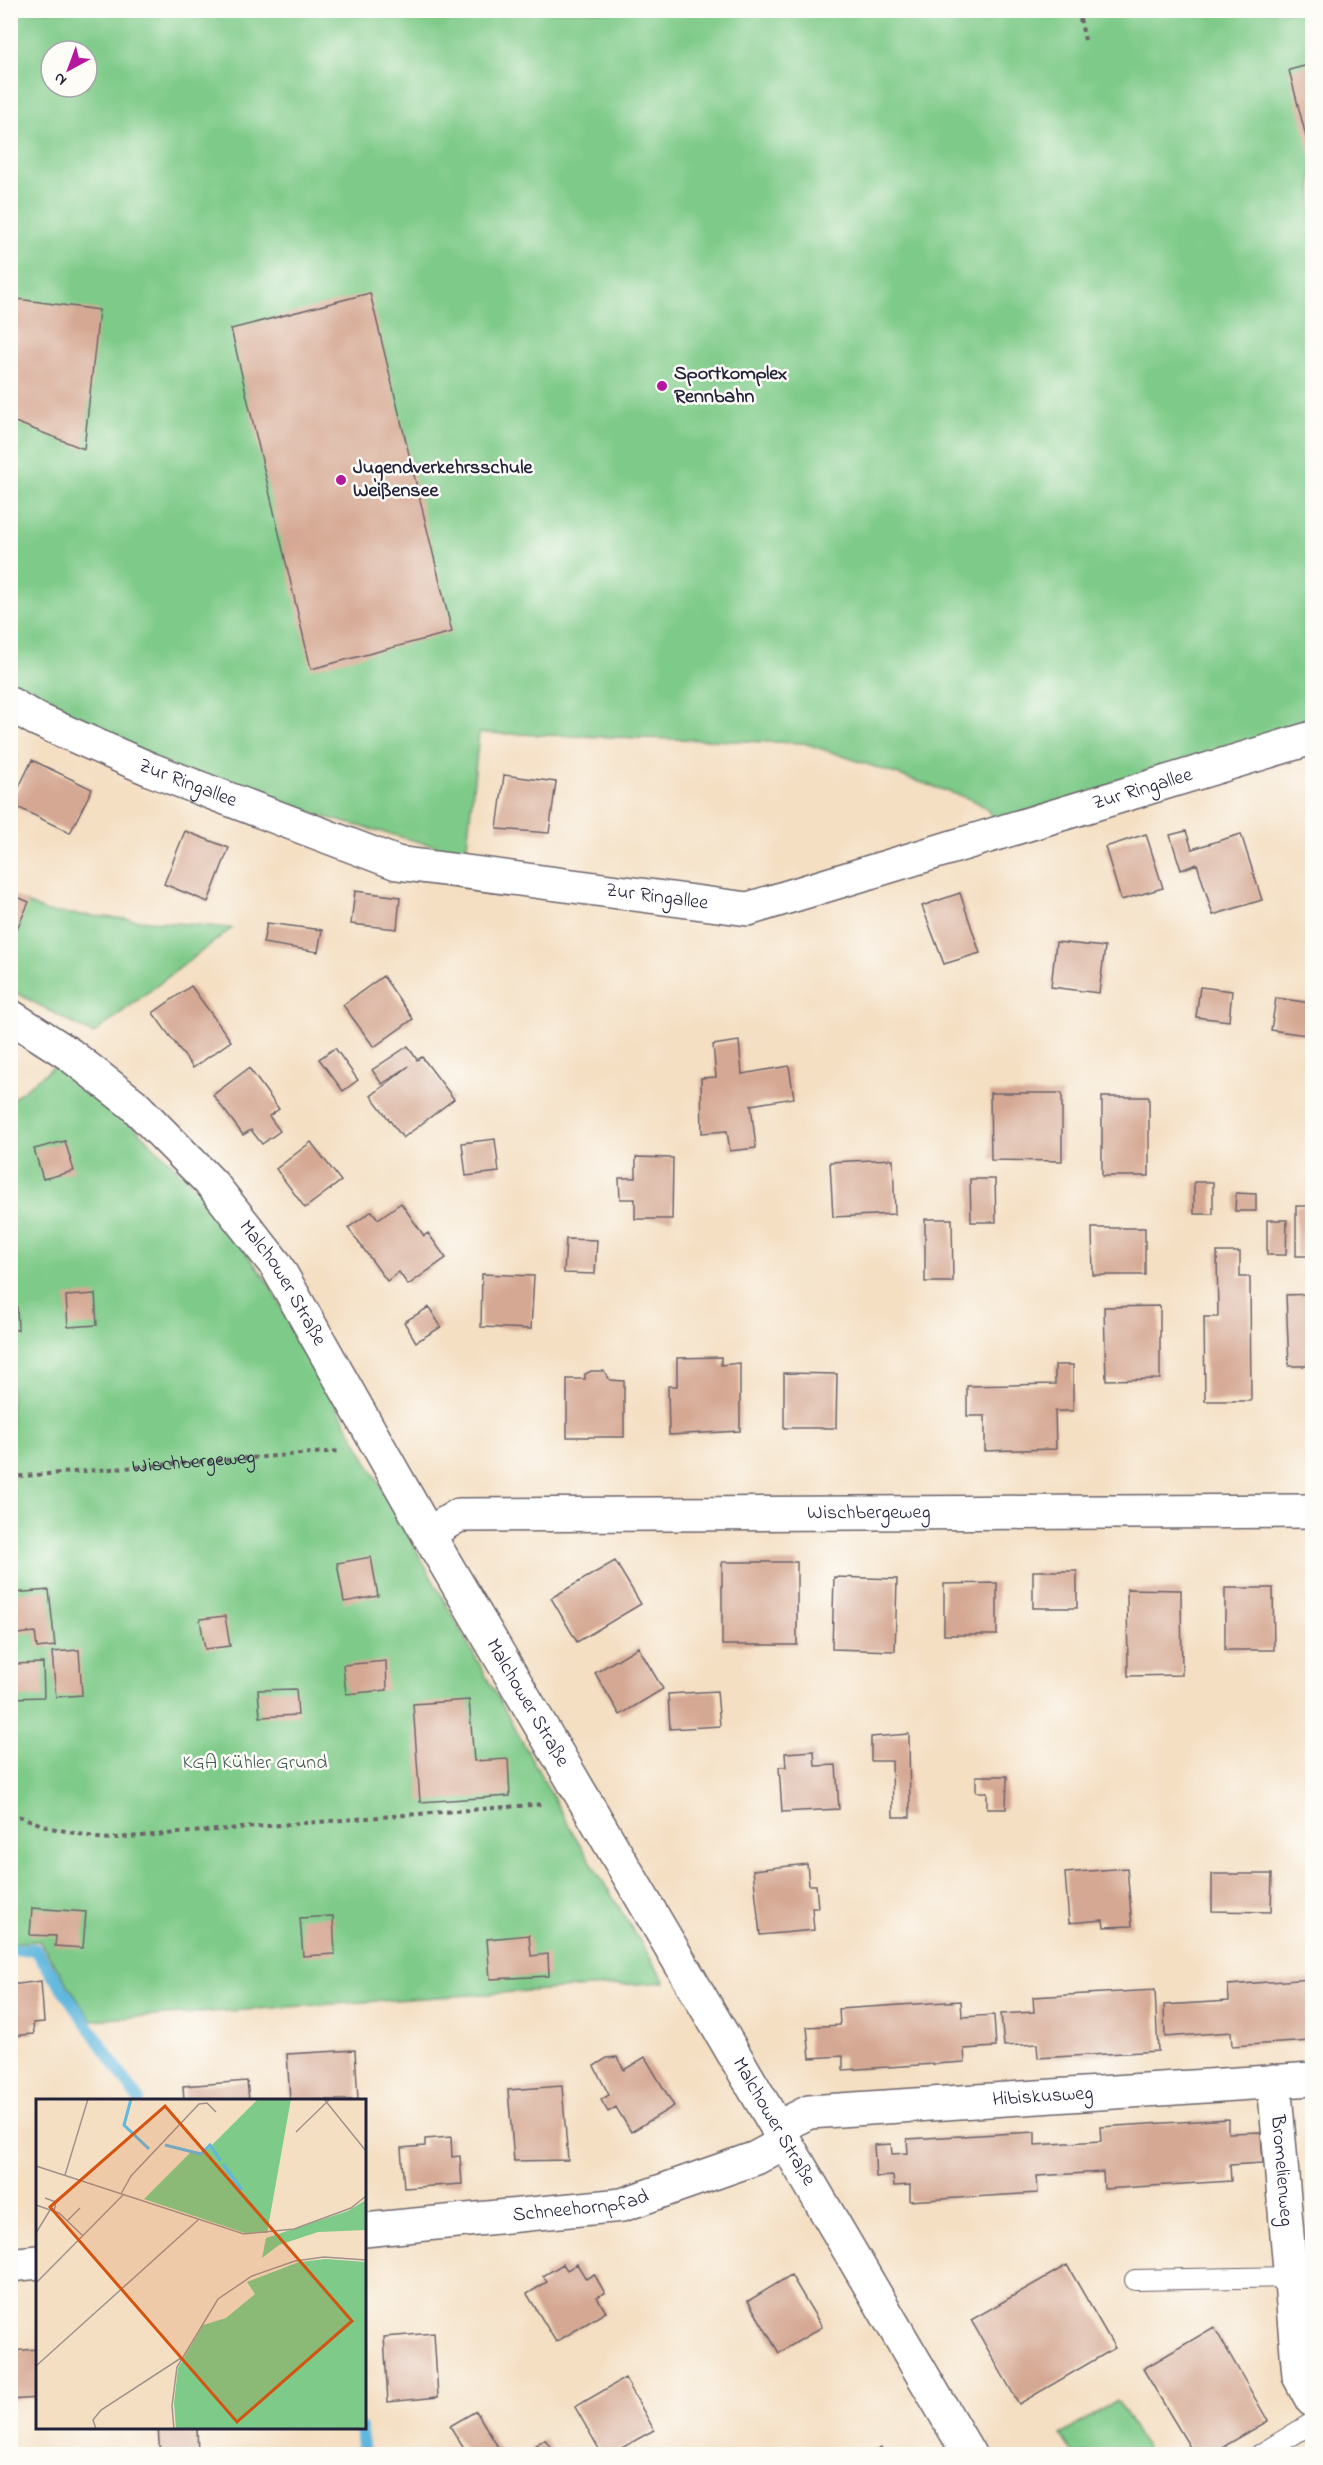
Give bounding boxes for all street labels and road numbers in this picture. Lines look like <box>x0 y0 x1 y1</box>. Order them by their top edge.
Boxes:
street label: Zur Ringallee <box>134 751 241 815</box>
street label: Zur Ringallee <box>1089 761 1196 818</box>
street label: Zur Ringallee <box>604 876 710 918</box>
street label: Malchower Straße <box>232 1214 333 1352</box>
street label: Wischbergeweg <box>131 1443 256 1482</box>
street label: Wischbergeweg <box>807 1498 930 1529</box>
street label: Malchower Straße <box>478 1633 576 1773</box>
street label: Malchower Straße <box>725 2052 823 2191</box>
street label: Hibiskusweg <box>991 2079 1094 2114</box>
street label: Bromelienweg <box>1262 2113 1301 2228</box>
street label: Schneehornpfad <box>511 2182 653 2230</box>

